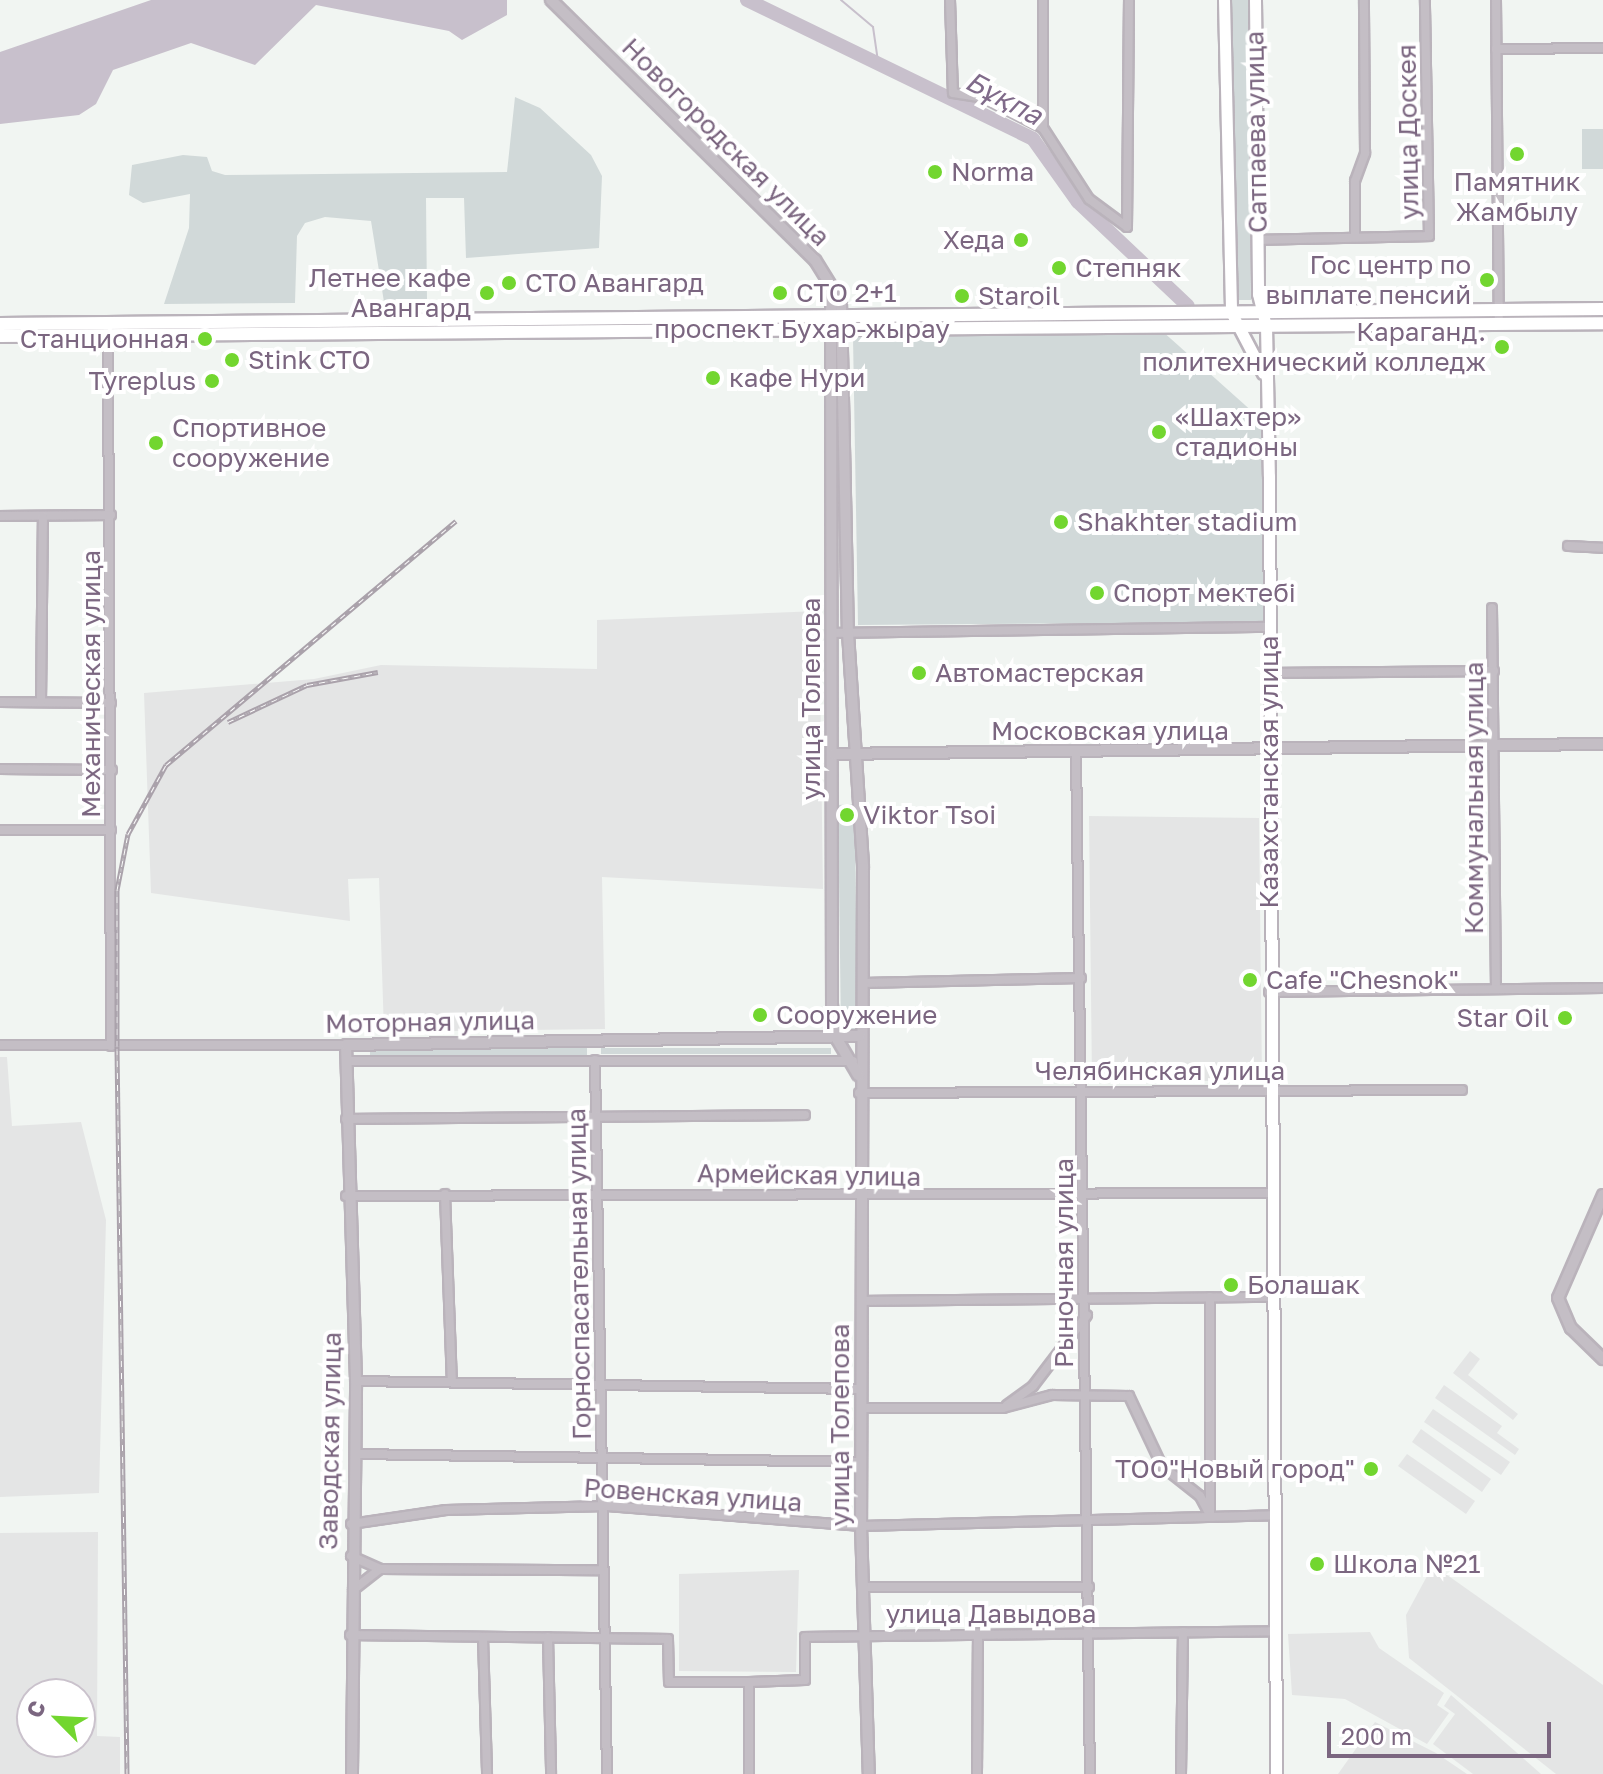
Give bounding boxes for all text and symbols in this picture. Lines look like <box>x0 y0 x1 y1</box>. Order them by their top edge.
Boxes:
street label: Сатпаева улица <box>1239 31 1273 233</box>
street label: Новогородская улица <box>616 32 836 252</box>
street label: улица Доскея <box>1391 44 1425 220</box>
water label: Бұқпа <box>960 64 1048 132</box>
marker: Памятник Жамбылу <box>1508 145 1526 163</box>
place label: Norma <box>951 156 1034 188</box>
marker: Norma <box>926 163 944 181</box>
place label: Памятник Жамбылу <box>1453 166 1581 228</box>
place label: Хеда <box>943 224 1005 256</box>
marker: Хеда <box>1012 231 1030 249</box>
place label: Гос центр по выплате пенсий <box>1266 249 1471 310</box>
place label: Степняк <box>1075 252 1181 284</box>
marker: Степняк <box>1050 259 1068 277</box>
place label: Летнее кафе Авангард <box>309 262 471 324</box>
place label: СТО Авангард <box>525 267 704 299</box>
marker: Гос центр по выплате пенсий <box>1478 271 1496 289</box>
marker: СТО Авангард <box>500 274 518 292</box>
place label: СТО 2+1 <box>796 277 896 309</box>
place label: Staroil <box>978 280 1060 312</box>
marker: Летнее кафе Авангард <box>478 284 496 302</box>
marker: СТО 2+1 <box>771 284 789 302</box>
marker: Staroil <box>953 287 971 305</box>
street label: проспект Бухар-жырау <box>654 313 950 345</box>
place label: Караганд. политехнический колледж <box>1142 316 1486 378</box>
place label: Станционная <box>20 323 189 355</box>
marker: Станционная <box>196 330 214 348</box>
marker: Караганд. политехнический колледж <box>1493 338 1511 356</box>
place label: Stink СТО <box>248 344 371 376</box>
marker: Stink СТО <box>223 351 241 369</box>
place label: кафе Нури <box>729 362 865 394</box>
place label: Tyreplus <box>89 365 196 397</box>
marker: кафе Нури <box>704 369 722 387</box>
marker: Tyreplus <box>203 372 221 390</box>
place label: «Шахтер» стадионы <box>1175 401 1301 462</box>
place label: Спортивное сооружение <box>172 412 330 474</box>
marker: «Шахтер» стадионы <box>1150 423 1168 441</box>
marker: Спортивное сооружение <box>147 434 165 452</box>
place label: Shakhter stadium <box>1077 506 1297 538</box>
marker: Shakhter stadium <box>1052 513 1070 531</box>
street label: Механическая улица <box>75 550 107 818</box>
place label: Спорт мектебі <box>1113 577 1296 609</box>
marker: Спорт мектебі <box>1088 584 1106 602</box>
street label: улица Толепова <box>795 598 827 800</box>
street label: Казахстанская улица <box>1253 636 1285 908</box>
place label: Автомастерская <box>935 657 1144 689</box>
street label: Коммунальная улица <box>1458 662 1490 934</box>
marker: Автомастерская <box>910 664 928 682</box>
street label: Московская улица <box>991 715 1229 747</box>
place label: Viktor Tsoi <box>863 799 996 831</box>
marker: Viktor Tsoi <box>838 806 856 824</box>
place label: Cafe "Chesnok" <box>1266 964 1459 996</box>
marker: Cafe "Chesnok" <box>1241 971 1259 989</box>
place label: Сооружение <box>776 999 937 1031</box>
place label: Star Oil <box>1457 1002 1549 1034</box>
street label: Моторная улица <box>325 1005 535 1039</box>
marker: Сооружение <box>751 1006 769 1024</box>
marker: Star Oil <box>1556 1009 1574 1027</box>
street label: Челябинская улица <box>1035 1055 1285 1087</box>
street label: Горноспасательная улица <box>561 1108 597 1440</box>
street label: Армейская улица <box>697 1157 921 1193</box>
street label: Рыночная улица <box>1048 1158 1080 1368</box>
place label: Болашак <box>1247 1269 1360 1301</box>
marker: Болашак <box>1222 1276 1240 1294</box>
street label: улица Толепова <box>824 1324 856 1526</box>
street label: Заводская улица <box>312 1332 348 1550</box>
place label: ТОО"Новый город" <box>1115 1453 1355 1485</box>
marker: ТОО"Новый город" <box>1362 1460 1380 1478</box>
street label: Ровенская улица <box>583 1472 803 1518</box>
place label: Школа №21 <box>1333 1548 1481 1580</box>
marker: Школа №21 <box>1308 1555 1326 1573</box>
street label: улица Давыдова <box>886 1598 1096 1630</box>
north arrow <box>16 1678 96 1758</box>
text: С <box>20 1696 51 1721</box>
scale bar <box>1331 1706 1555 1756</box>
text: 200 m <box>1341 1721 1412 1750</box>

